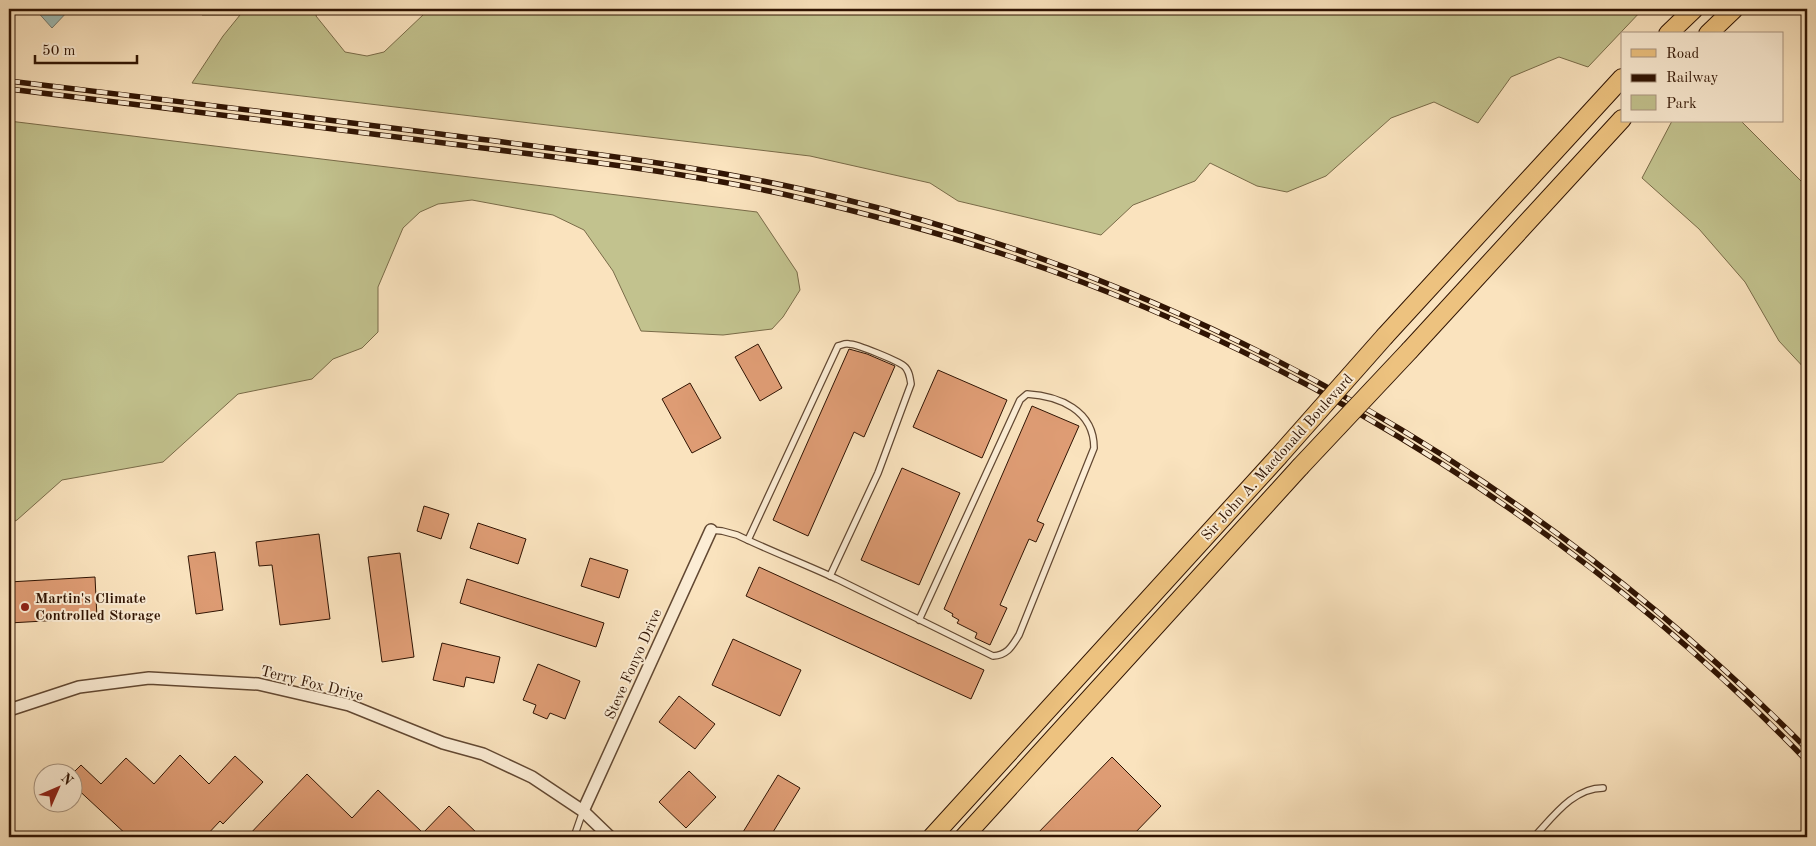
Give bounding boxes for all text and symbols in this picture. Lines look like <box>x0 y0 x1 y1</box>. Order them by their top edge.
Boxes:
scale bar <box>35 32 138 64</box>
legend <box>1621 32 1784 122</box>
text: 50 m <box>42 44 76 59</box>
text: Road <box>1666 47 1700 62</box>
text: Railway <box>1666 71 1719 86</box>
text: Park <box>1666 97 1697 112</box>
street label: Sir John A. Macdonald Boulevard <box>1199 372 1357 544</box>
place label: Martin's Climate Controlled Storage <box>35 592 161 624</box>
marker: Martin's Climate Controlled Storage <box>19 601 31 613</box>
street label: Steve Fonyo Drive <box>603 607 666 722</box>
street label: Terry Fox Drive <box>259 664 365 704</box>
north arrow <box>32 764 82 814</box>
text: N <box>58 771 75 788</box>

